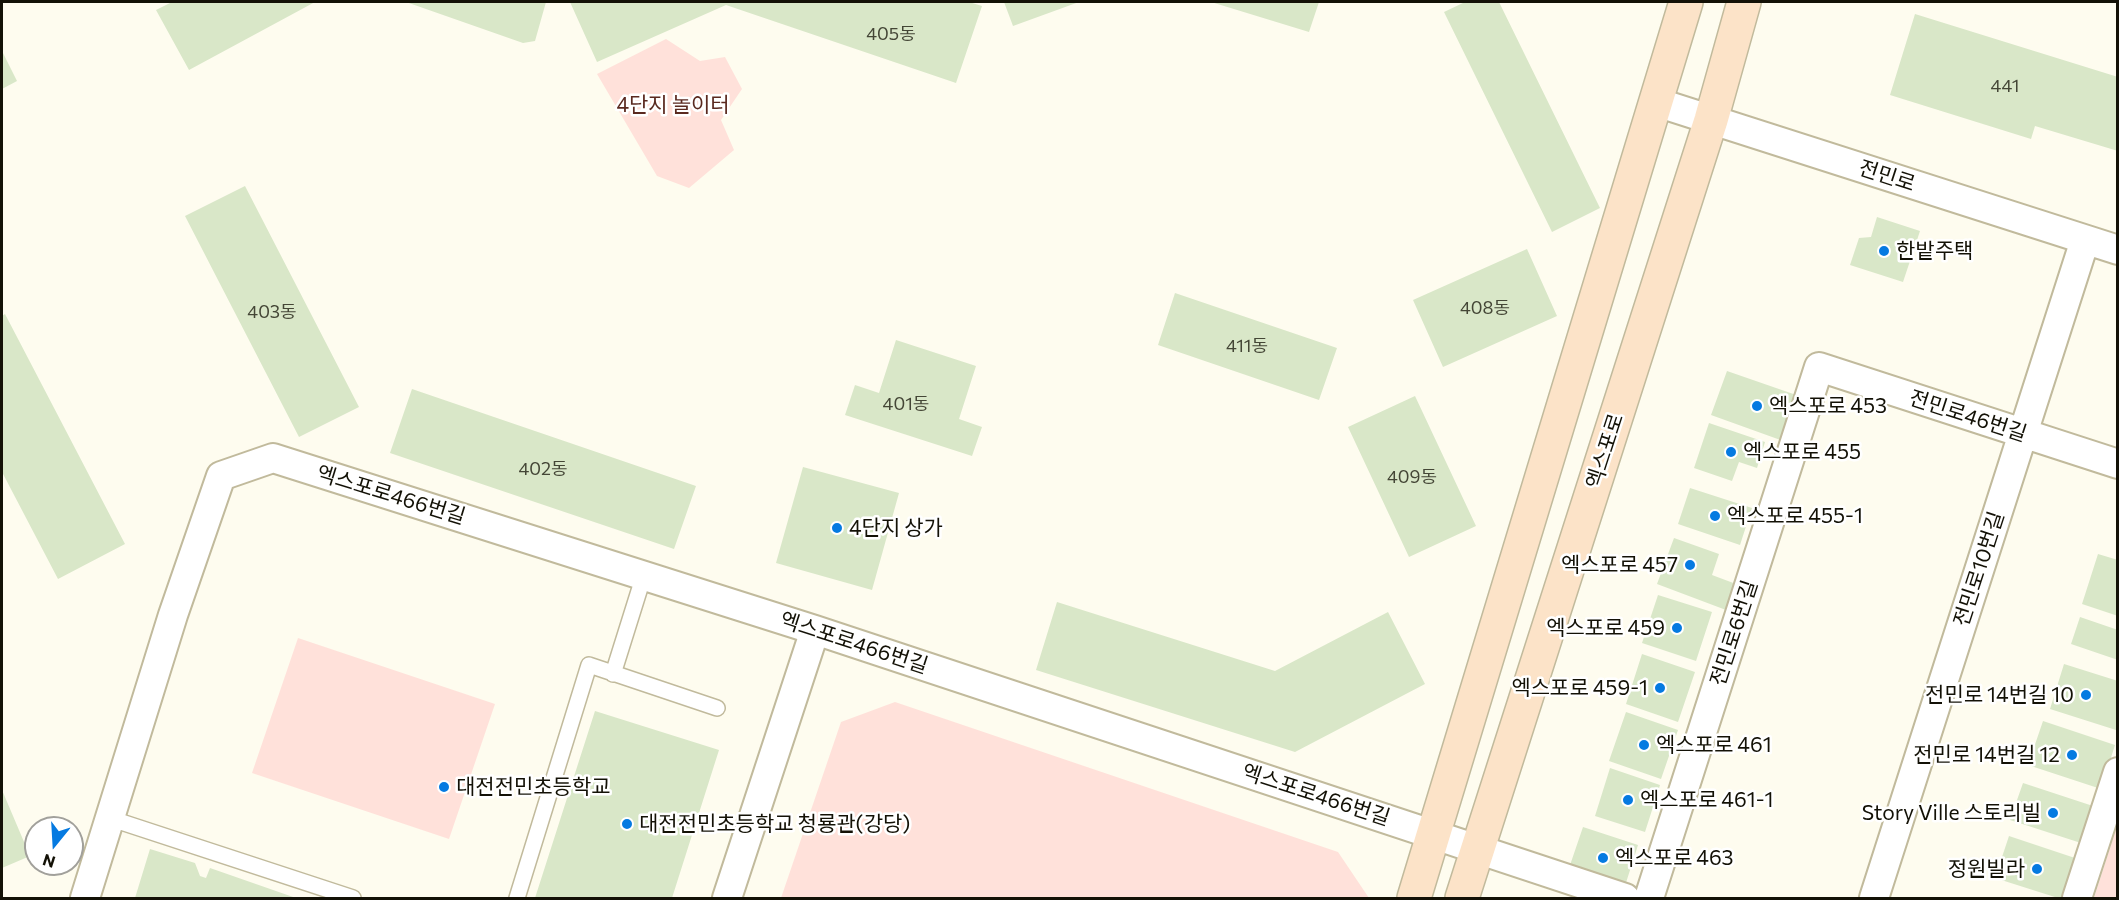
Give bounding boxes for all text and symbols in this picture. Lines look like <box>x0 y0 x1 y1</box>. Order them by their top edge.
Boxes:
house number: 405동 <box>866 23 916 45</box>
house number: 441 <box>1991 75 2019 97</box>
park label: 4단지 놀이터 <box>616 92 730 118</box>
street label: 전민로 <box>1856 155 1918 197</box>
place label: 한밭주택 <box>1896 238 1973 264</box>
marker: 한밭주택 <box>1877 244 1891 258</box>
house number: 408동 <box>1460 297 1510 319</box>
house number: 403동 <box>247 301 297 323</box>
house number: 411동 <box>1226 335 1268 357</box>
street label: 전민로46번길 <box>1906 385 2030 447</box>
house number: 401동 <box>883 393 929 415</box>
place label: 엑스포로 453 <box>1769 393 1887 419</box>
marker: 엑스포로 453 <box>1750 399 1764 413</box>
street label: 엑스포로 <box>1581 410 1629 492</box>
place label: 엑스포로 455 <box>1743 439 1861 465</box>
marker: 엑스포로 455 <box>1724 445 1738 459</box>
house number: 402동 <box>518 458 568 480</box>
street label: 엑스포로466번길 <box>314 460 468 530</box>
house number: 409동 <box>1387 466 1437 488</box>
place label: 엑스포로 455-1 <box>1727 503 1863 529</box>
street label: 전민로10번길 <box>1949 508 2009 630</box>
marker: 엑스포로 455-1 <box>1708 509 1722 523</box>
place label: 4단지 상가 <box>849 515 943 541</box>
marker: 4단지 상가 <box>830 521 844 535</box>
place label: 엑스포로 457 <box>1561 552 1678 578</box>
marker: 엑스포로 457 <box>1683 558 1697 572</box>
street label: 전민로6번길 <box>1705 577 1763 689</box>
street label: 엑스포로466번길 <box>777 607 931 679</box>
place label: 엑스포로 459 <box>1546 615 1665 641</box>
marker: 엑스포로 459 <box>1670 621 1684 635</box>
place label: 엑스포로 459-1 <box>1511 675 1648 701</box>
marker: 엑스포로 459-1 <box>1653 681 1667 695</box>
place label: 전민로 14번길 10 <box>1925 682 2074 708</box>
marker: 전민로 14번길 10 <box>2079 688 2093 702</box>
place label: 엑스포로 461 <box>1656 732 1772 758</box>
marker: 엑스포로 461 <box>1637 738 1651 752</box>
place label: 전민로 14번길 12 <box>1913 742 2060 768</box>
marker: 전민로 14번길 12 <box>2065 748 2079 762</box>
street label: 엑스포로466번길 <box>1239 759 1393 831</box>
place label: 대전전민초등학교 <box>456 774 611 800</box>
marker: 대전전민초등학교 <box>437 780 451 794</box>
place label: 엑스포로 461-1 <box>1640 787 1773 813</box>
marker: 엑스포로 461-1 <box>1621 793 1635 807</box>
place label: Story Ville 스토리빌 <box>1862 800 2041 826</box>
marker: Story Ville 스토리빌 <box>2046 806 2060 820</box>
place label: 대전전민초등학교 청룡관(강당) <box>639 811 910 837</box>
north arrow <box>24 816 84 876</box>
marker: 대전전민초등학교 청룡관(강당) <box>620 817 634 831</box>
place label: 엑스포로 463 <box>1615 845 1734 871</box>
text: N <box>40 851 58 873</box>
marker: 엑스포로 463 <box>1596 851 1610 865</box>
place label: 정원빌라 <box>1948 856 2025 882</box>
marker: 정원빌라 <box>2030 862 2044 876</box>

